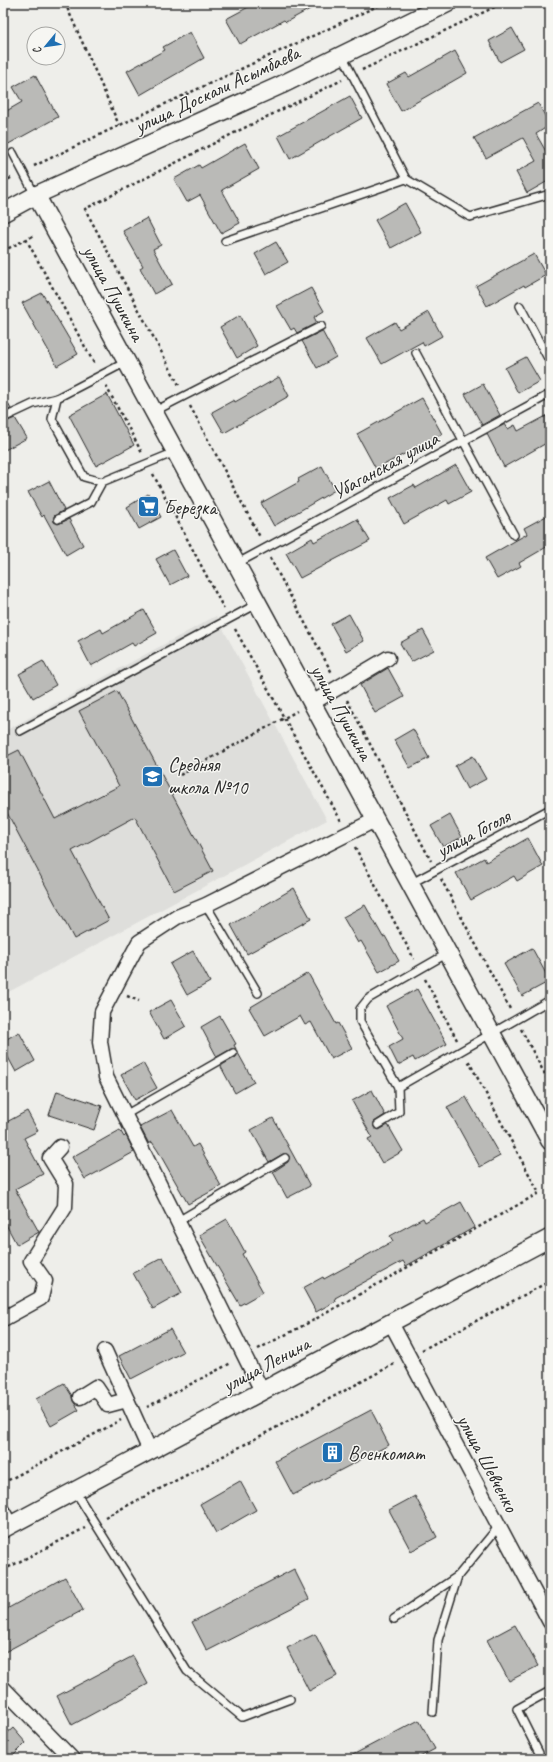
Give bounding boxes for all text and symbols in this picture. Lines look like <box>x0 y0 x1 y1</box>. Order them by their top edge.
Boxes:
north arrow <box>26 26 66 66</box>
street label: улица Доскали Асымбаева <box>130 40 305 139</box>
text: С <box>29 44 45 57</box>
street label: улица Пушкина <box>77 240 151 347</box>
street label: Убаганская улица <box>327 425 444 505</box>
supermarket icon: Березка <box>135 494 161 520</box>
place label: Березка <box>164 495 218 520</box>
street label: улица Пушкина <box>305 659 379 766</box>
place label: Средняя школа №10 <box>168 752 250 800</box>
school or university icon: Средняя школа №10 <box>140 763 166 789</box>
street label: улица Гоголя <box>431 803 516 864</box>
street label: улица Ленина <box>218 1330 316 1398</box>
street label: улица Шевченко <box>451 1409 524 1517</box>
building icon: Военкомат <box>319 1440 345 1466</box>
place label: Военкомат <box>348 1441 426 1466</box>

